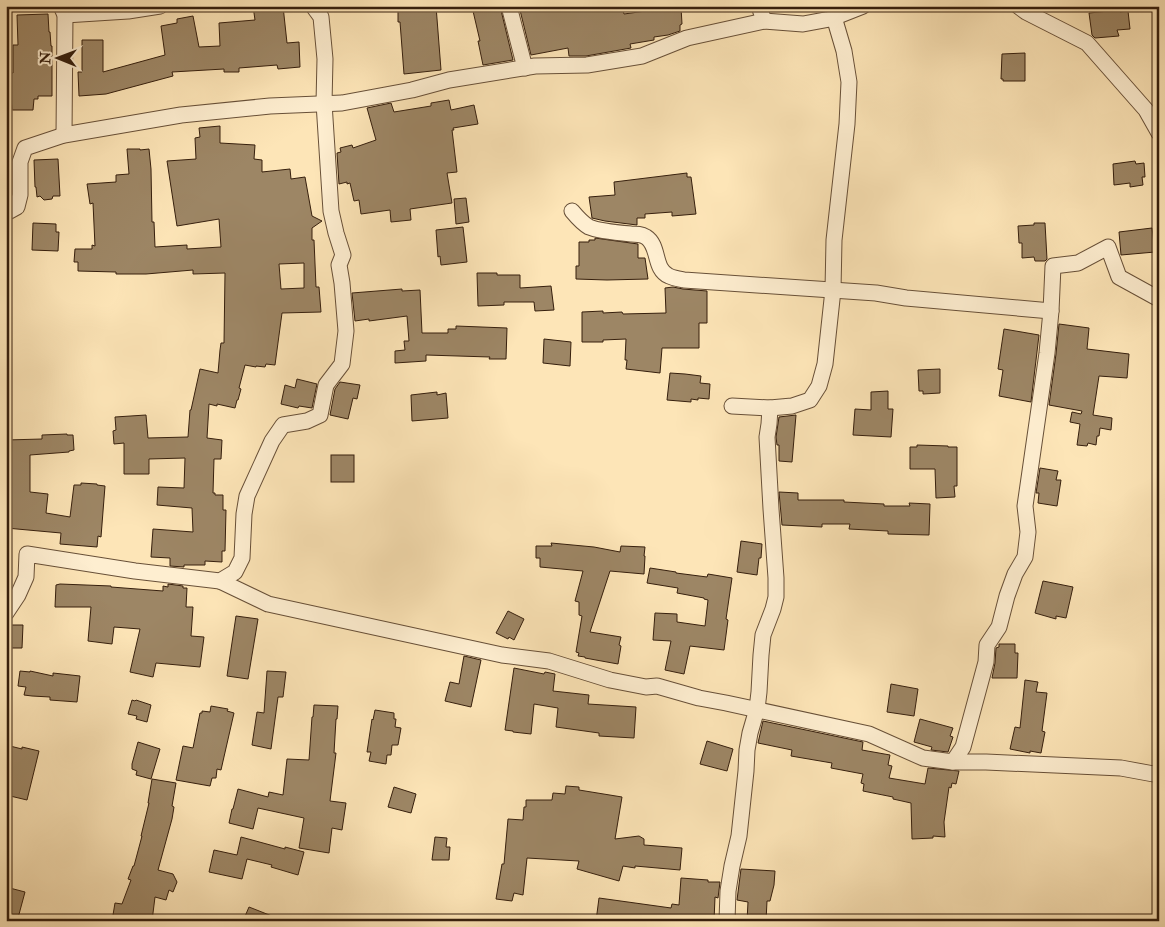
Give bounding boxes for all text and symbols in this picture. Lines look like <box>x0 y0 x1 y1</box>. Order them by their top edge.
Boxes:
north arrow <box>32 32 82 82</box>
text: N <box>37 51 54 65</box>

